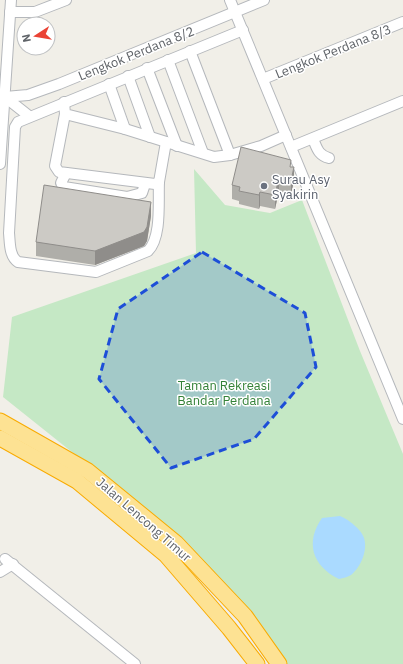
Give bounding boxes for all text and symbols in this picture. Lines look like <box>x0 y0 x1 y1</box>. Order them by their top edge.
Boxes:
north arrow <box>16 16 56 56</box>
street label: Lengkok Perdana 8/3 <box>273 20 394 82</box>
street label: Lengkok Perdana 8/2 <box>76 22 197 84</box>
text: N <box>19 33 34 43</box>
place label: Surau Asy Syakirin <box>272 171 330 203</box>
marker: Surau Asy Syakirin <box>259 181 269 191</box>
park label: Taman Rekreasi Bandar Perdana <box>177 377 271 409</box>
street label: Jalan Lencong Timur <box>93 473 195 566</box>

